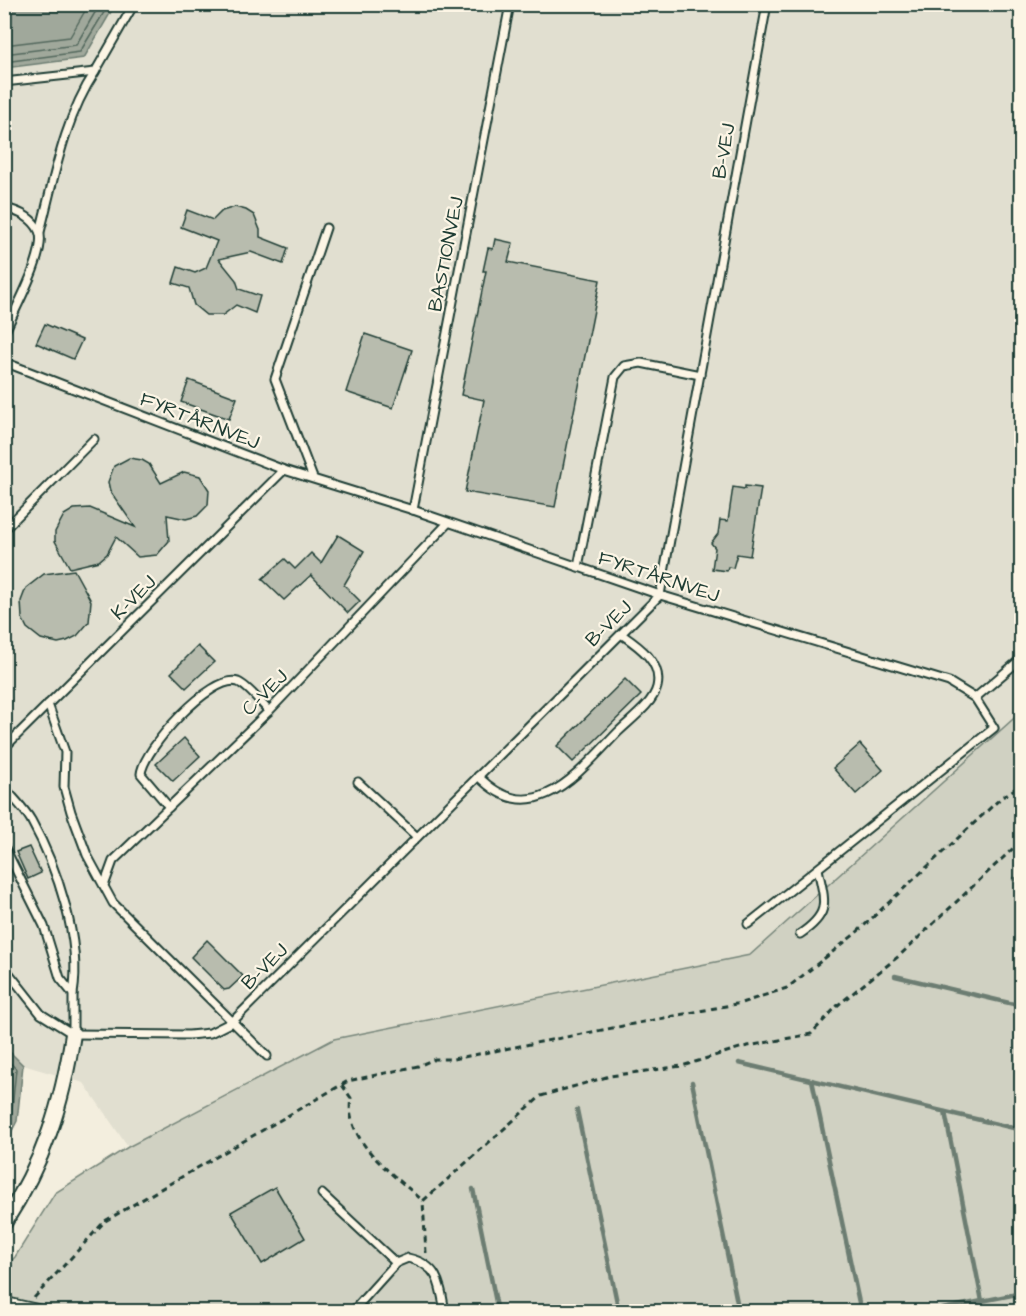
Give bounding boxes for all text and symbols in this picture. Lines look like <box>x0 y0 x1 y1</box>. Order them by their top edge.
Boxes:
street label: B-VEJ <box>705 121 743 181</box>
street label: BASTIONVEJ <box>421 194 471 314</box>
street label: FYRTÅRNVEJ <box>136 385 264 457</box>
street label: FYRTÅRNVEJ <box>595 544 723 610</box>
street label: K-VEJ <box>105 569 163 626</box>
street label: B-VEJ <box>579 594 638 653</box>
street label: C-VEJ <box>235 663 294 722</box>
street label: B-VEJ <box>235 937 294 996</box>

